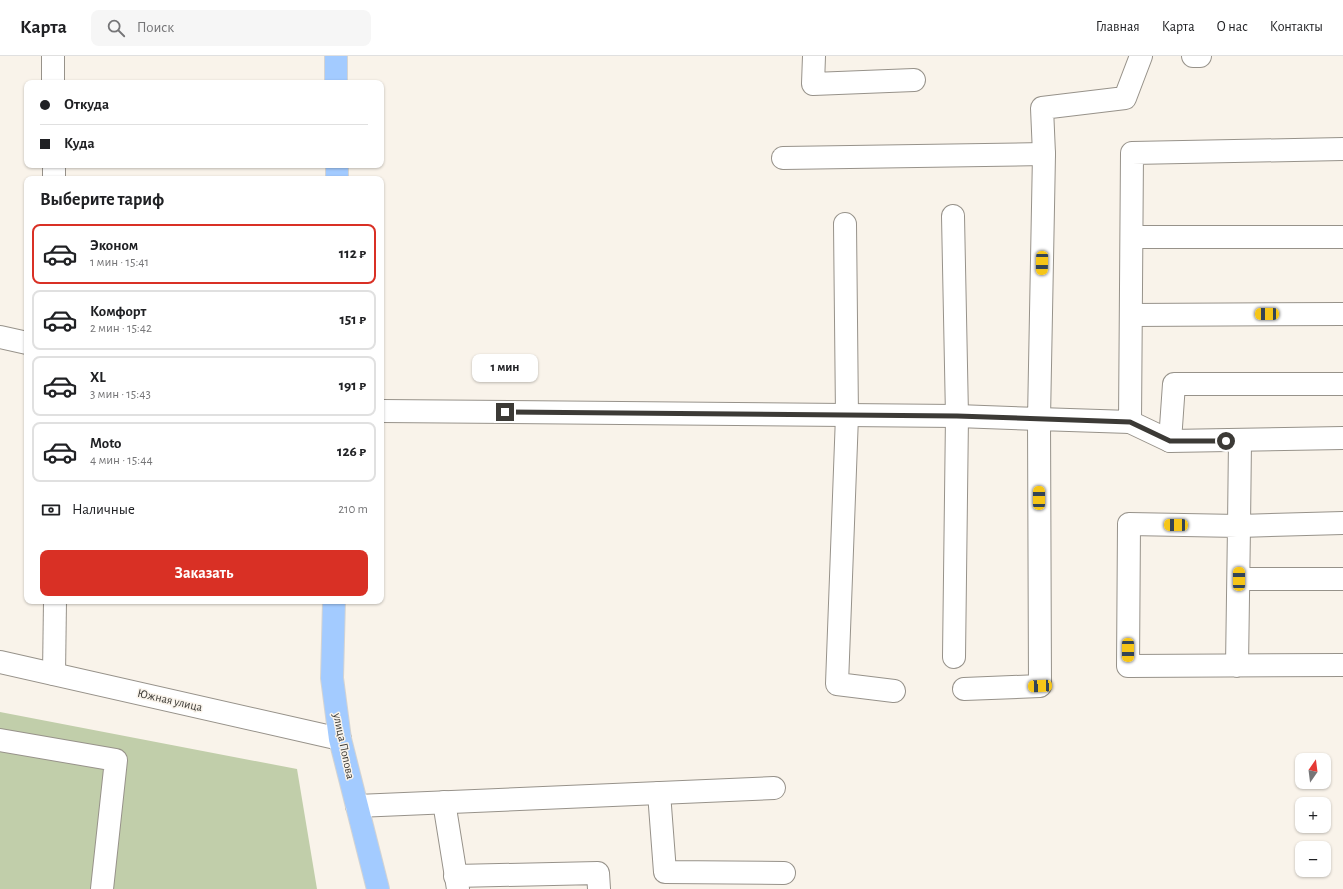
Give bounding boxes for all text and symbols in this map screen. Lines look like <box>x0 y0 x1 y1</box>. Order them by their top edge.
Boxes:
search box <box>91 10 371 46</box>
icon: search <box>105 17 127 39</box>
text: Карта <box>20 18 67 37</box>
text: Поиск <box>137 20 174 35</box>
text: Главная <box>1096 20 1140 34</box>
text: Карта <box>1162 20 1195 34</box>
text: О нас <box>1217 20 1248 34</box>
text: Контакты <box>1270 20 1323 34</box>
text: Откуда <box>64 97 109 112</box>
text: Куда <box>64 136 95 151</box>
text: Выберите тариф <box>40 191 164 209</box>
icon: car <box>42 236 78 272</box>
text: Эконом <box>90 238 138 253</box>
text: 112 ₽ <box>339 246 366 261</box>
car <box>1036 251 1048 275</box>
text: 1 мин · 15:41 <box>90 256 149 269</box>
icon: car <box>42 302 78 338</box>
text: Комфорт <box>90 304 146 319</box>
car <box>1255 308 1279 320</box>
text: 151 ₽ <box>339 312 366 327</box>
text: 2 мин · 15:42 <box>90 322 152 335</box>
callout: 1 мин <box>472 354 538 382</box>
text: 1 мин <box>491 361 520 374</box>
icon: car <box>42 368 78 404</box>
text: XL <box>90 370 106 385</box>
text: 191 ₽ <box>339 378 366 393</box>
text: 3 мин · 15:43 <box>90 388 151 401</box>
route end <box>496 403 514 421</box>
route start <box>1217 432 1235 450</box>
icon: car <box>42 434 78 470</box>
text: Moto <box>90 436 122 451</box>
text: 126 ₽ <box>337 444 366 459</box>
text: 4 мин · 15:44 <box>90 454 153 467</box>
car <box>1033 486 1045 510</box>
icon: cash <box>40 499 62 521</box>
text: Наличные <box>72 502 135 517</box>
text: 210 m <box>338 503 368 516</box>
car <box>1164 519 1188 531</box>
button: Заказать <box>40 550 368 596</box>
car <box>1233 567 1245 591</box>
car <box>1122 638 1134 662</box>
car <box>1028 679 1052 693</box>
street label: Южная улица <box>136 687 204 714</box>
street label: улица Попова <box>330 711 357 781</box>
north arrow <box>1295 753 1331 789</box>
map controls <box>1295 753 1331 877</box>
button: + <box>1295 797 1331 833</box>
button: − <box>1295 841 1331 877</box>

